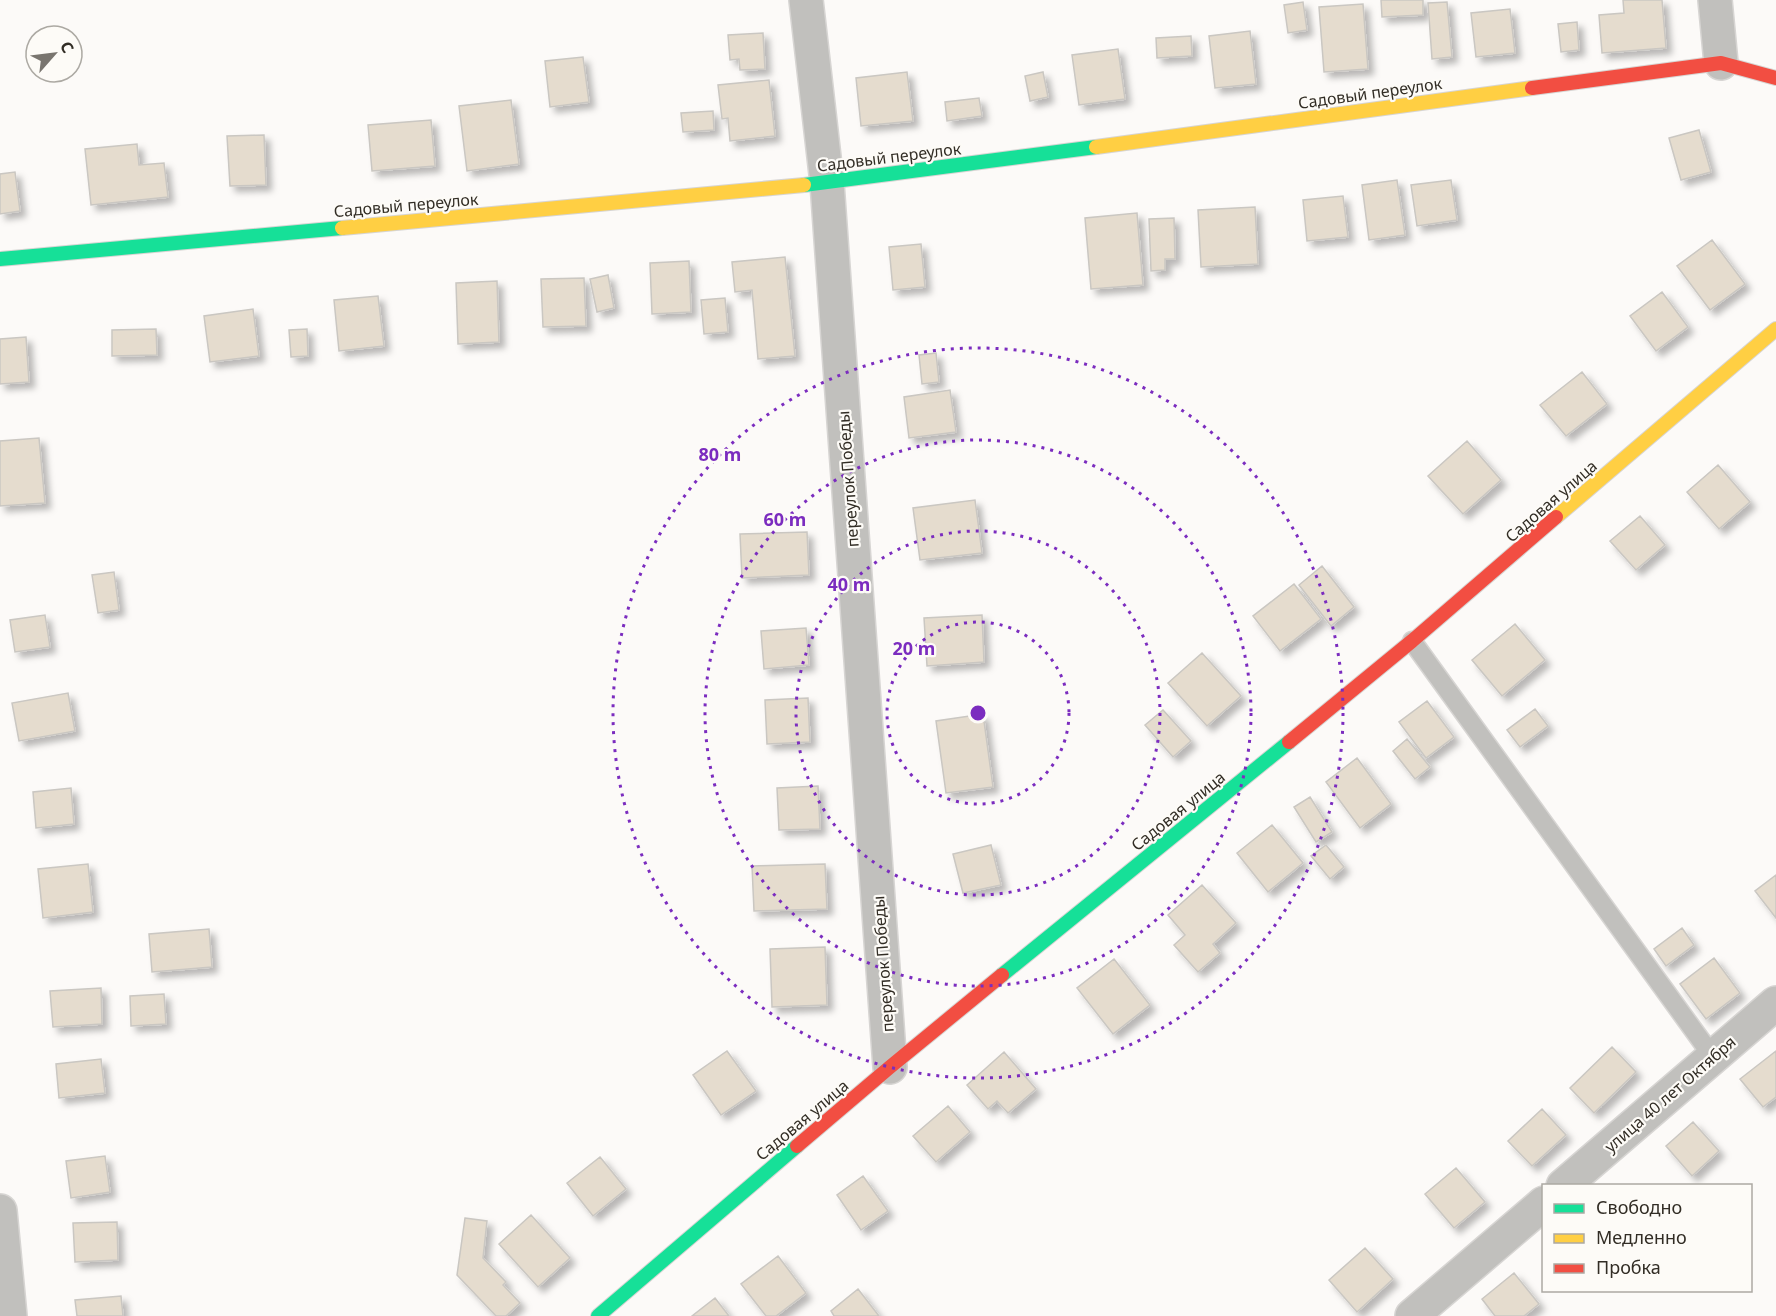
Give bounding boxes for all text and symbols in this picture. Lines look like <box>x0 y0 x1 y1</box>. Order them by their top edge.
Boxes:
north arrow <box>24 24 84 84</box>
text: С <box>55 37 79 57</box>
street label: Садовый переулок <box>1297 72 1444 114</box>
street label: Садовый переулок <box>816 137 963 177</box>
street label: Садовый переулок <box>333 188 480 222</box>
street label: переулок Победы <box>832 410 864 548</box>
text: 80 m <box>699 442 741 466</box>
street label: Садовая улица <box>1500 455 1602 547</box>
text: 60 m <box>764 507 806 531</box>
text: 40 m <box>828 572 870 596</box>
text: 20 m <box>893 636 935 660</box>
centre of rings <box>968 703 988 723</box>
street label: Садовая улица <box>1126 766 1230 856</box>
street label: переулок Победы <box>867 895 899 1033</box>
street label: улица 40 лет Октября <box>1600 1031 1740 1157</box>
street label: Садовая улица <box>751 1075 853 1165</box>
legend <box>1542 1184 1752 1292</box>
text: Свободно <box>1596 1195 1682 1219</box>
text: Медленно <box>1596 1225 1687 1249</box>
text: Пробка <box>1596 1255 1661 1279</box>

